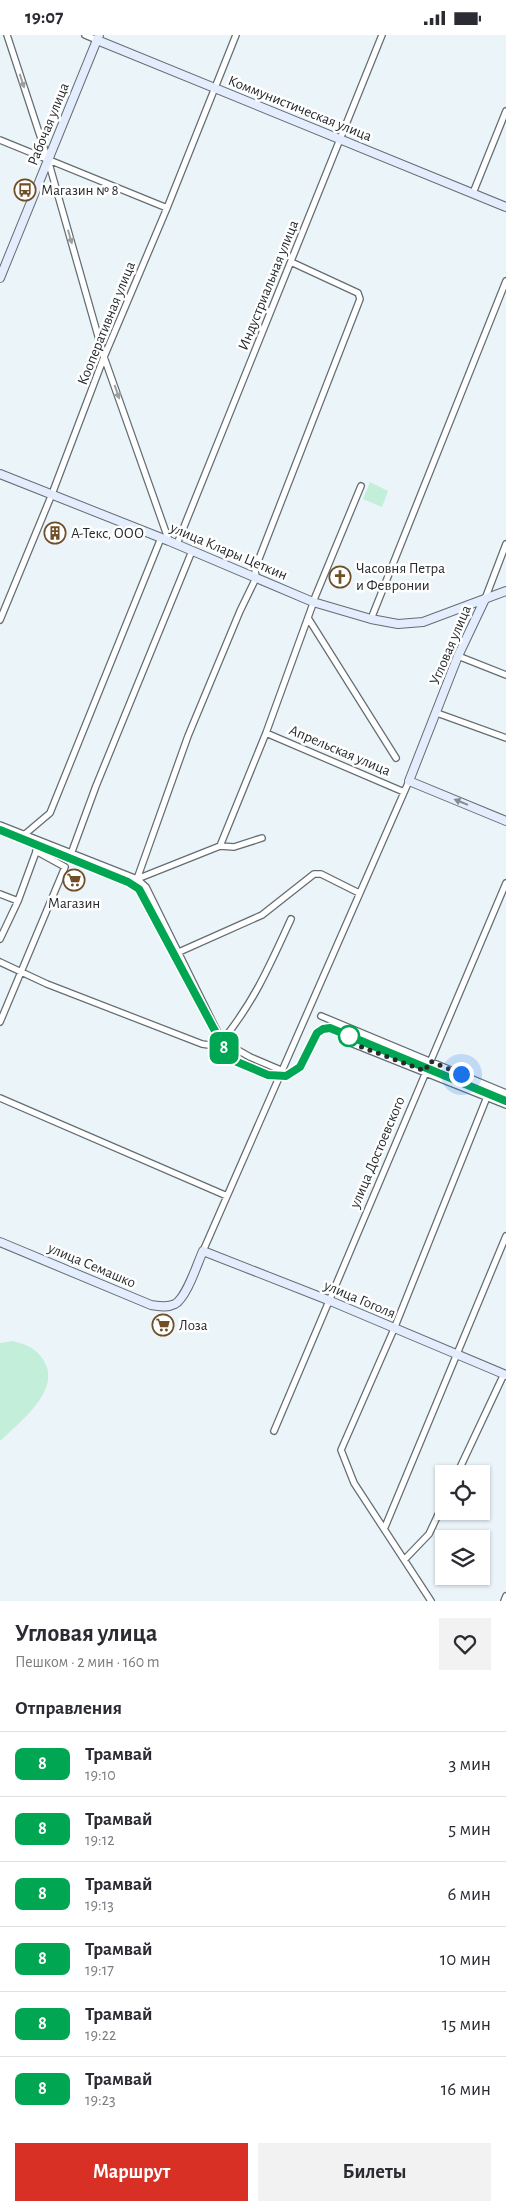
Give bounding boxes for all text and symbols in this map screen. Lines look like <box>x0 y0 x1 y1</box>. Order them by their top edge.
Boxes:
text: 19:07 <box>25 8 63 27</box>
street label: Коммунистическая улица <box>226 73 374 144</box>
one-way arrow <box>19 74 26 89</box>
street label: Рабочая улица <box>25 81 72 168</box>
bus stop icon: Магазин № 8 <box>13 178 37 202</box>
place label: Магазин № 8 <box>41 183 119 198</box>
street label: Индустриальная улица <box>236 218 301 352</box>
one-way arrow <box>66 229 74 244</box>
street label: Кооперативная улица <box>75 259 138 387</box>
one-way arrow <box>113 385 121 400</box>
street label: улица Клары Цеткин <box>167 520 289 583</box>
building icon: А-Текс, ООО <box>43 521 67 545</box>
place label: А-Текс, ООО <box>71 526 144 541</box>
place label: Часовня Петра и Февронии <box>356 561 445 593</box>
church icon: Часовня Петра и Февронии <box>328 565 352 589</box>
street label: Угловая улица <box>427 603 474 687</box>
street label: Апрельская улица <box>287 722 393 779</box>
one-way arrow <box>454 798 468 806</box>
supermarket icon: Магазин <box>62 868 86 892</box>
place label: Магазин <box>48 896 100 911</box>
unlabelled marker <box>338 1025 360 1047</box>
line badge: 8 <box>208 1032 240 1064</box>
text: 8 <box>220 1039 228 1057</box>
your location <box>449 1062 474 1087</box>
street label: улица Достоевского <box>347 1094 408 1211</box>
street label: улица Семашко <box>45 1240 138 1291</box>
street label: улица Гоголя <box>321 1277 398 1321</box>
supermarket icon: Лоза <box>151 1313 175 1337</box>
place label: Лоза <box>179 1318 208 1333</box>
map controls <box>435 1465 490 1585</box>
button: locate <box>435 1465 490 1520</box>
button: layers <box>435 1530 490 1585</box>
button: heart <box>439 1618 491 1670</box>
text: Угловая улица <box>15 1622 157 1646</box>
text: Пешком · 2 мин · 160 m <box>15 1654 160 1670</box>
text: Отправления <box>15 1699 122 1718</box>
text: Трамвай <box>85 1745 152 1764</box>
text: 8 <box>38 1755 47 1773</box>
text: 3 мин <box>448 1755 491 1774</box>
text: 19:10 <box>85 1767 116 1783</box>
text: Трамвай <box>85 1810 152 1829</box>
text: 8 <box>38 1820 47 1838</box>
text: 5 мин <box>448 1820 491 1839</box>
text: 19:12 <box>85 1832 114 1848</box>
text: Трамвай <box>85 1875 152 1894</box>
text: 8 <box>38 1885 47 1903</box>
text: 6 мин <box>447 1885 491 1904</box>
text: 19:13 <box>85 1897 114 1913</box>
text: Трамвай <box>85 1940 152 1959</box>
text: 8 <box>38 1950 47 1968</box>
text: 10 мин <box>440 1950 491 1969</box>
text: 19:17 <box>85 1962 114 1978</box>
text: Трамвай <box>85 2005 152 2024</box>
text: 8 <box>38 2015 47 2033</box>
text: 15 мин <box>442 2015 491 2034</box>
text: 19:22 <box>85 2027 116 2043</box>
text: Трамвай <box>85 2070 152 2089</box>
text: 8 <box>38 2080 47 2098</box>
text: 16 мин <box>441 2080 491 2099</box>
text: 19:23 <box>85 2092 116 2108</box>
button: Маршрут <box>15 2143 248 2201</box>
button: Билеты <box>258 2143 491 2201</box>

